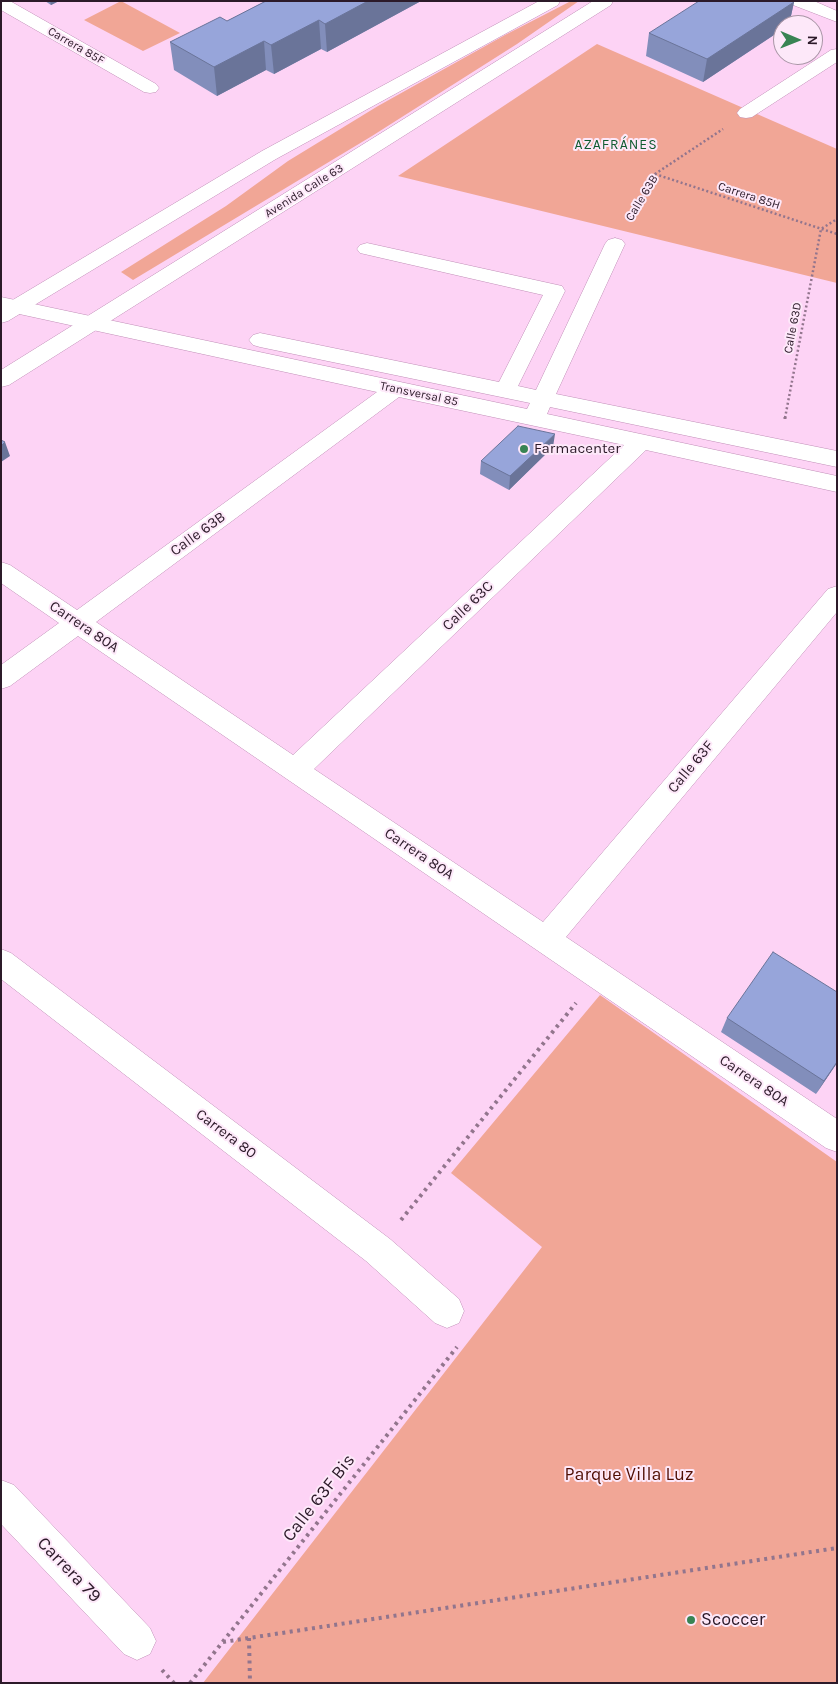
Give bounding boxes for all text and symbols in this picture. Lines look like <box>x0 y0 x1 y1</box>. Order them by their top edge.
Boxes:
north arrow <box>773 15 823 65</box>
street label: Carrera 85F <box>45 24 107 68</box>
text: N <box>804 35 821 45</box>
district label: AZAFRÁNES <box>573 137 659 153</box>
street label: Avenida Calle 63 <box>262 161 346 221</box>
street label: Calle 63B <box>623 172 661 224</box>
street label: Carrera 85H <box>716 179 782 213</box>
street label: Calle 63D <box>781 301 805 355</box>
street label: Transversal 85 <box>379 379 459 409</box>
place label: Farmacenter <box>534 440 621 458</box>
marker: Farmacenter <box>518 443 530 455</box>
street label: Calle 63B <box>167 508 229 560</box>
street label: Calle 63C <box>439 577 497 635</box>
street label: Carrera 80A <box>46 597 122 657</box>
street label: Calle 63F <box>664 737 718 797</box>
street label: Carrera 80A <box>381 824 457 884</box>
street label: Carrera 80A <box>716 1051 792 1111</box>
street label: Carrera 80 <box>192 1105 260 1163</box>
street label: Calle 63F Bis <box>278 1450 360 1546</box>
park label: Parque Villa Luz <box>565 1464 693 1486</box>
street label: Carrera 79 <box>32 1533 106 1607</box>
place label: Scoccer <box>701 1609 765 1631</box>
marker: Scoccer <box>685 1614 697 1626</box>

